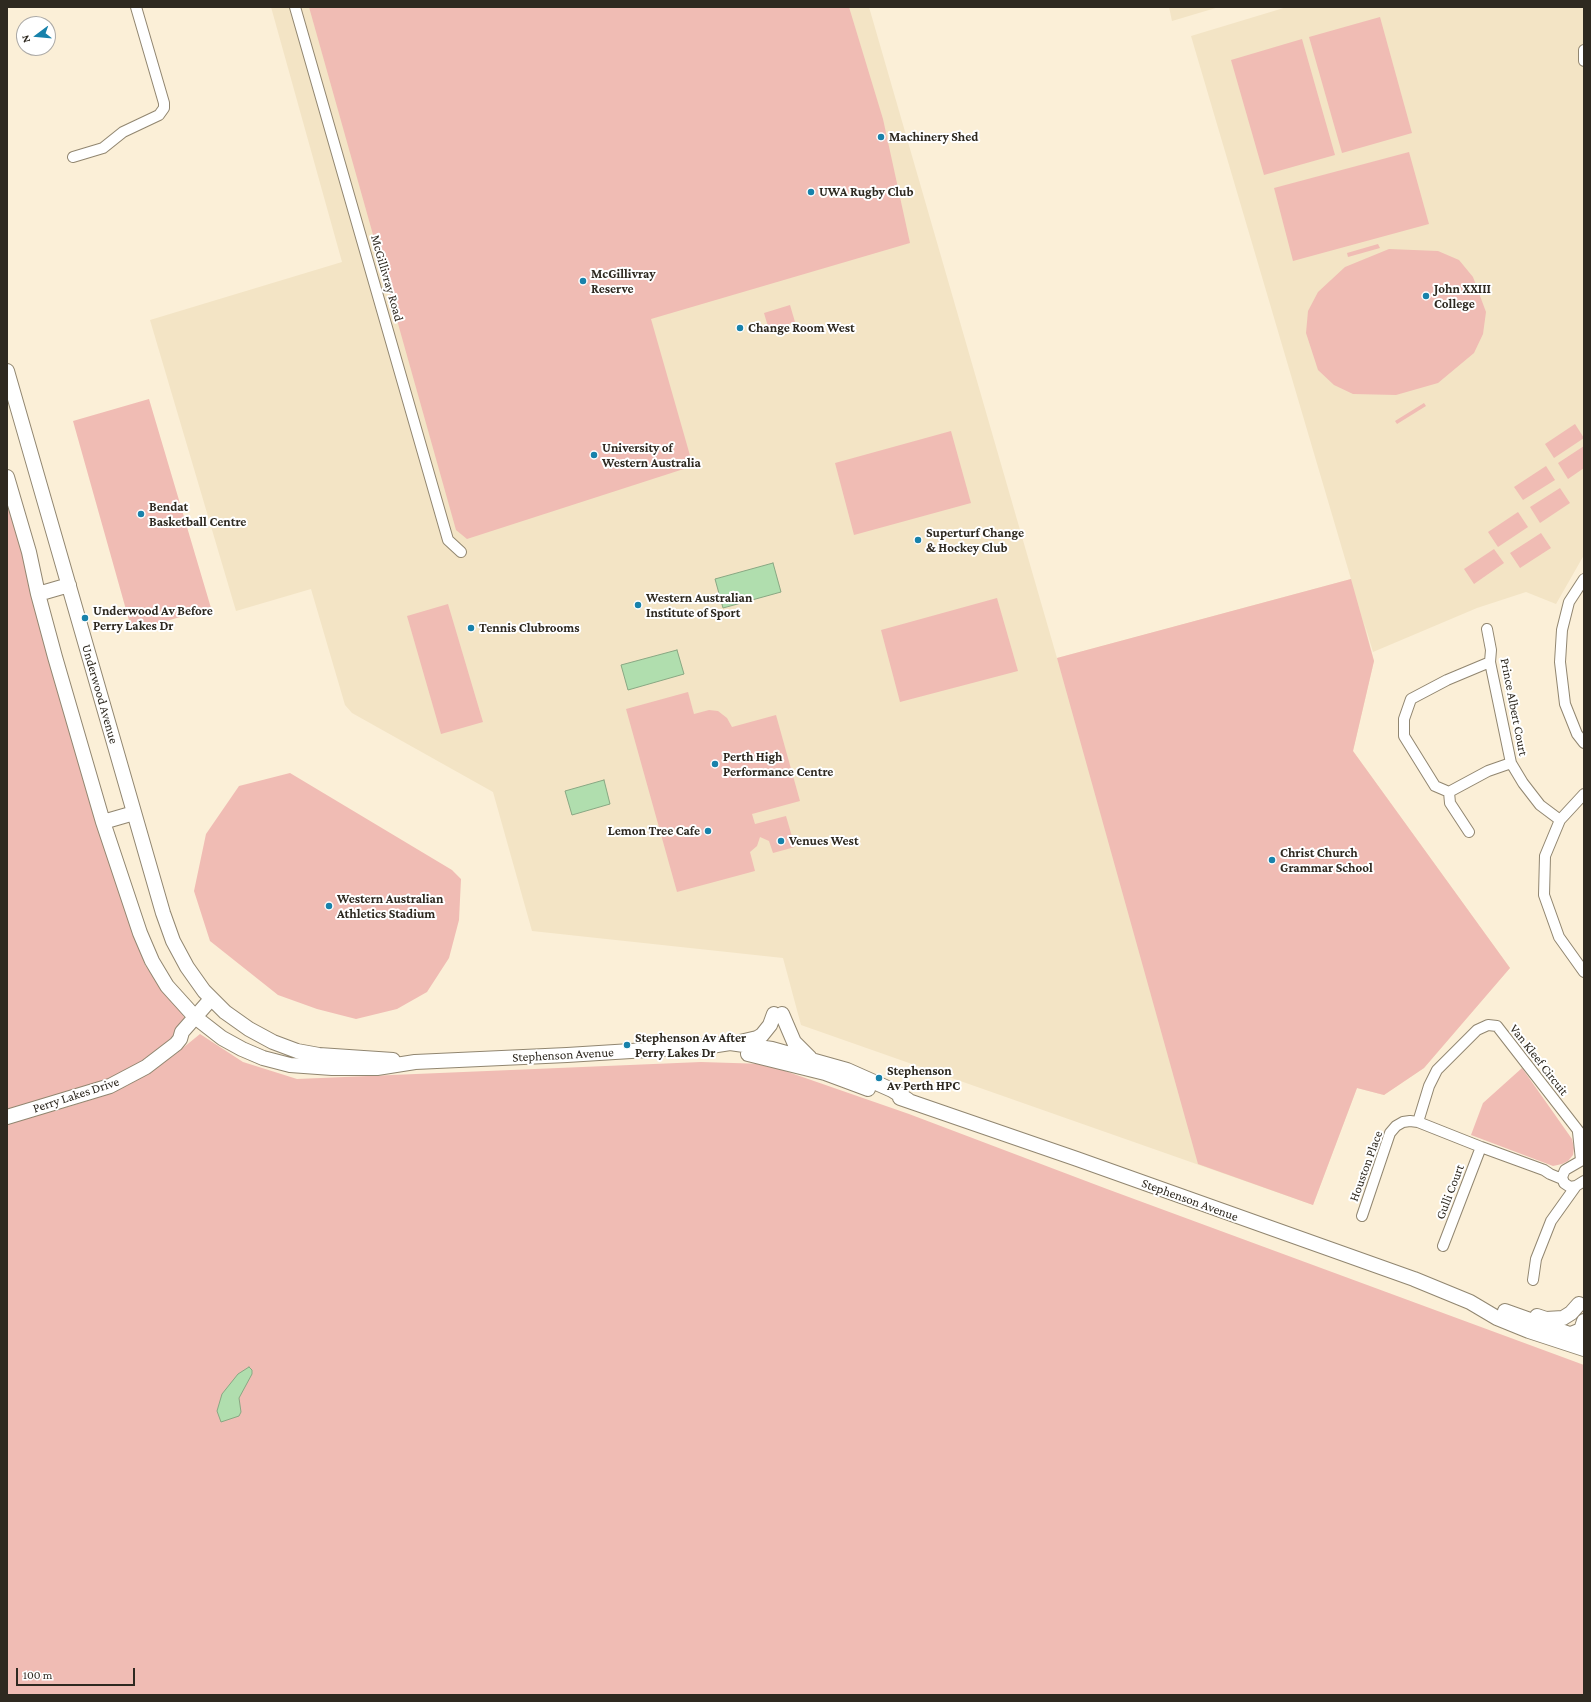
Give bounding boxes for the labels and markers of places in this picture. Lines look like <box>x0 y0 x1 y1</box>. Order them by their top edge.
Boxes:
place label: Machinery Shed <box>889 129 978 145</box>
marker: Machinery Shed <box>876 132 886 142</box>
place label: UWA Rugby Club <box>819 184 914 200</box>
marker: UWA Rugby Club <box>806 187 816 197</box>
place label: McGillivray Reserve <box>591 266 656 297</box>
marker: McGillivray Reserve <box>578 276 588 286</box>
place label: John XXIII College <box>1434 281 1491 312</box>
marker: John XXIII College <box>1421 291 1431 301</box>
place label: Change Room West <box>748 320 855 336</box>
marker: Change Room West <box>735 323 745 333</box>
place label: University of Western Australia <box>602 440 701 471</box>
marker: University of Western Australia <box>589 450 599 460</box>
place label: Bendat Basketball Centre <box>149 499 246 530</box>
marker: Bendat Basketball Centre <box>136 509 146 519</box>
place label: Superturf Change & Hockey Club <box>926 525 1024 556</box>
marker: Superturf Change & Hockey Club <box>913 535 923 545</box>
place label: Western Australian Institute of Sport <box>646 590 752 621</box>
marker: Western Australian Institute of Sport <box>633 600 643 610</box>
place label: Underwood Av Before Perry Lakes Dr <box>93 603 213 634</box>
marker: Underwood Av Before Perry Lakes Dr <box>80 613 90 623</box>
place label: Tennis Clubrooms <box>479 620 580 636</box>
marker: Tennis Clubrooms <box>466 623 476 633</box>
place label: Perth High Performance Centre <box>723 749 833 780</box>
marker: Perth High Performance Centre <box>710 759 720 769</box>
place label: Lemon Tree Cafe <box>608 823 700 839</box>
marker: Lemon Tree Cafe <box>703 826 713 836</box>
place label: Venues West <box>789 833 859 849</box>
marker: Venues West <box>776 836 786 846</box>
place label: Christ Church Grammar School <box>1280 845 1373 876</box>
marker: Christ Church Grammar School <box>1267 855 1277 865</box>
place label: Western Australian Athletics Stadium <box>337 891 443 922</box>
marker: Western Australian Athletics Stadium <box>324 901 334 911</box>
place label: Stephenson Av After Perry Lakes Dr <box>635 1030 746 1061</box>
marker: Stephenson Av After Perry Lakes Dr <box>622 1040 632 1050</box>
place label: Stephenson Av Perth HPC <box>887 1063 960 1094</box>
marker: Stephenson Av Perth HPC <box>874 1073 884 1083</box>

